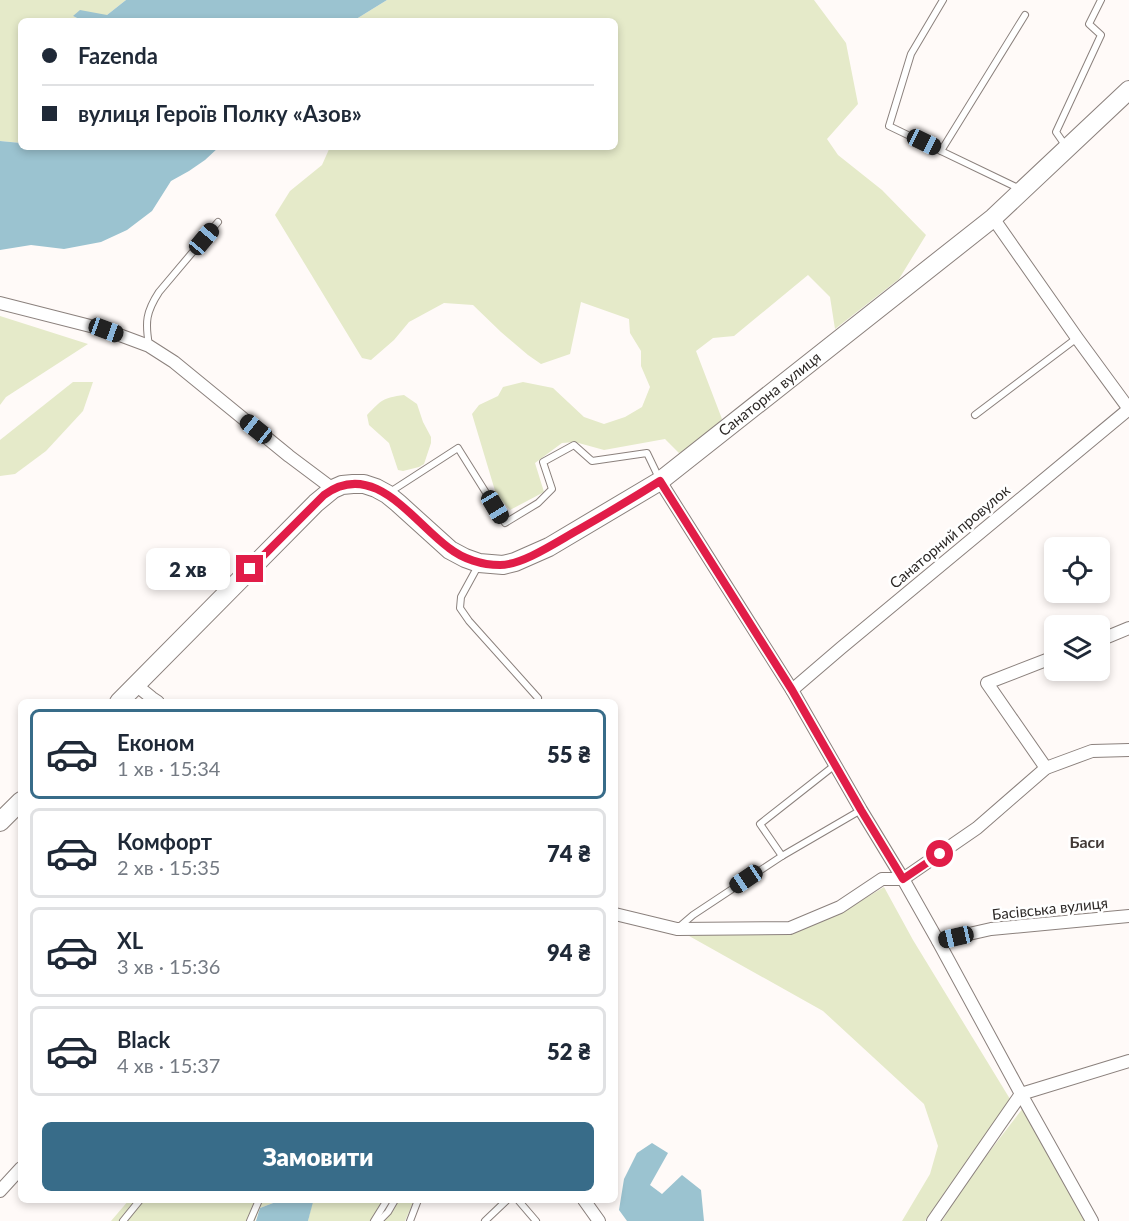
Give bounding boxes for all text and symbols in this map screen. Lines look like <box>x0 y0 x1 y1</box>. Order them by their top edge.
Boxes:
text: Fazenda <box>78 42 158 69</box>
text: вулиця Героїв Полку «Азов» <box>78 100 362 127</box>
car <box>904 126 944 158</box>
car <box>186 219 222 259</box>
car <box>86 315 126 345</box>
street label: Санаторна вулиця <box>714 348 824 439</box>
car <box>236 411 276 447</box>
street label: Санаторний провулок <box>886 480 1013 592</box>
car <box>478 487 512 527</box>
map controls <box>1044 537 1110 681</box>
button: locate <box>1044 537 1110 603</box>
callout: 2 хв <box>145 548 229 590</box>
route end <box>236 555 263 582</box>
text: 2 хв <box>169 557 207 581</box>
button: layers <box>1044 615 1110 681</box>
icon: car <box>45 727 99 781</box>
text: Економ <box>117 729 195 756</box>
text: 55 ₴ <box>547 741 591 768</box>
text: 1 хв · 15:34 <box>117 756 220 780</box>
icon: car <box>45 826 99 880</box>
text: Комфорт <box>117 828 212 855</box>
district label: Баси <box>1069 832 1105 851</box>
text: 74 ₴ <box>547 840 591 867</box>
route start <box>926 840 953 867</box>
text: 2 хв · 15:35 <box>117 855 220 879</box>
car <box>726 861 766 897</box>
street label: Басівська вулиця <box>991 893 1109 923</box>
car <box>936 924 976 950</box>
icon: car <box>45 925 99 979</box>
text: XL <box>117 927 143 954</box>
text: 94 ₴ <box>547 939 591 966</box>
text: 3 хв · 15:36 <box>117 954 220 978</box>
icon: car <box>45 1024 99 1078</box>
text: Black <box>117 1026 170 1053</box>
text: 52 ₴ <box>547 1038 591 1065</box>
text: 4 хв · 15:37 <box>117 1053 220 1077</box>
button: Замовити <box>42 1122 594 1191</box>

